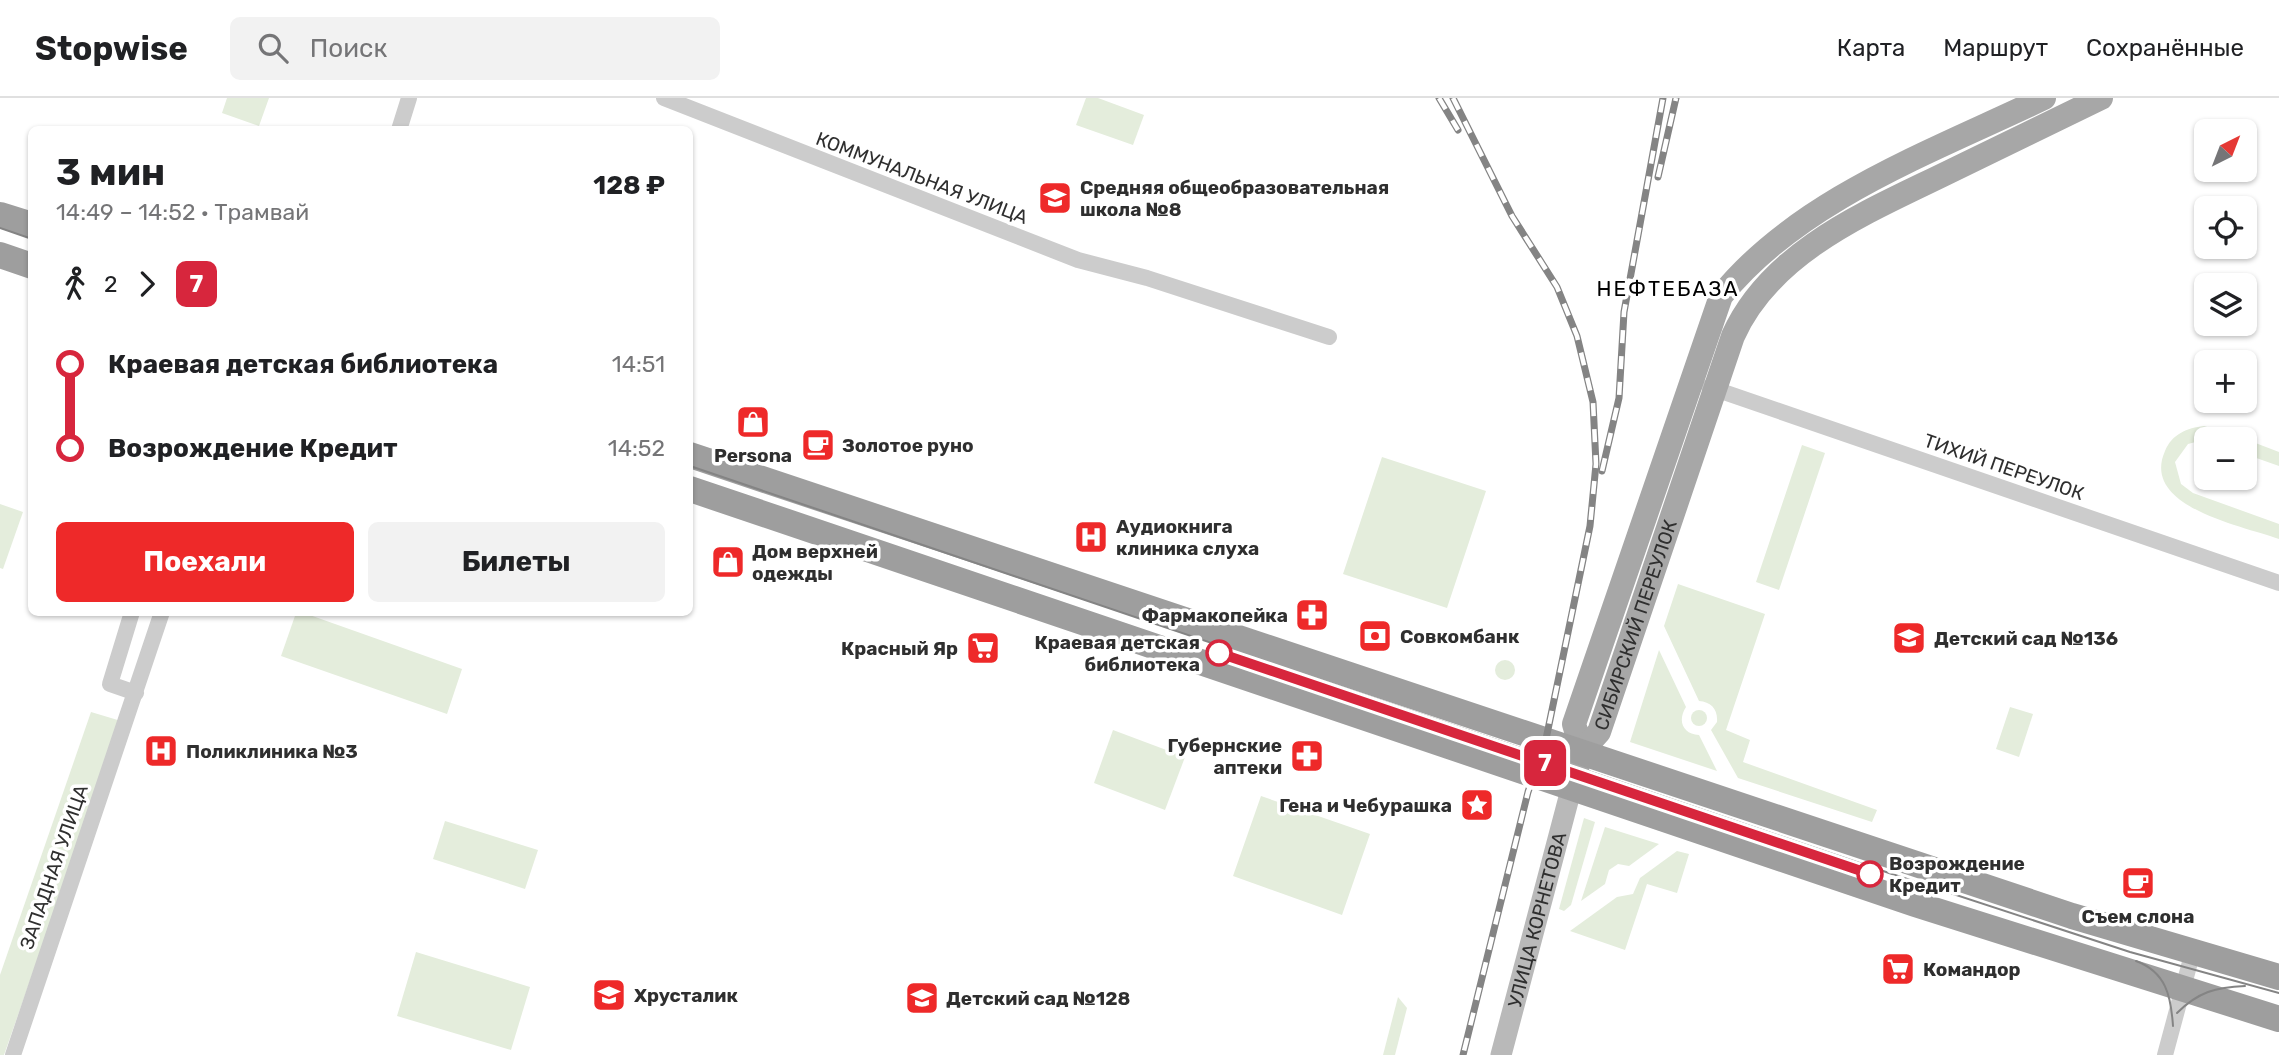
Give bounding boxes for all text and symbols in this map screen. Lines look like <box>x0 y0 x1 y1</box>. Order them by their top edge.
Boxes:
search box <box>230 17 720 80</box>
text: Stopwise <box>35 29 188 68</box>
icon: search <box>254 29 292 67</box>
text: Поиск <box>310 33 387 64</box>
text: Карта <box>1837 34 1905 62</box>
text: Маршрут <box>1943 34 2048 62</box>
text: Сохранённые <box>2086 34 2244 62</box>
north arrow <box>2194 119 2258 182</box>
map controls <box>2194 119 2257 490</box>
street label: КОММУНАЛЬНАЯ УЛИЦА <box>813 127 1031 229</box>
text: 3 мин <box>56 149 165 195</box>
text: 128 ₽ <box>593 170 665 201</box>
place label: Средняя общеобразовательная школа №8 <box>1080 176 1389 221</box>
school or university icon: Средняя общеобразовательная школа №8 <box>1036 179 1074 217</box>
button: locate <box>2194 196 2257 259</box>
text: 14:49 – 14:52 · Трамвай <box>56 198 309 226</box>
icon: walk <box>56 265 94 303</box>
icon: forward <box>128 265 166 303</box>
text: 2 <box>104 270 118 298</box>
text: 7 <box>190 270 203 298</box>
button: layers <box>2194 273 2257 336</box>
district label: НЕФТЕБАЗА <box>1596 276 1740 301</box>
text: Краевая детская библиотека <box>108 349 498 380</box>
text: 14:51 <box>612 350 665 378</box>
button: + <box>2194 350 2257 413</box>
shop icon: Persona <box>734 403 772 441</box>
cafe icon: Золотое руно <box>799 426 837 464</box>
button: − <box>2194 427 2257 490</box>
street label: ТИХИЙ ПЕРЕУЛОК <box>1921 429 2087 505</box>
text: Возрождение Кредит <box>108 433 397 464</box>
text: 14:52 <box>608 434 665 462</box>
place label: Золотое руно <box>842 434 974 457</box>
place label: Persona <box>714 444 792 467</box>
place label: Аудиокнига клиника слуха <box>1116 515 1259 560</box>
street label: СИБИРСКИЙ ПЕРЕУЛОК <box>1589 517 1682 733</box>
hospital icon: Аудиокнига клиника слуха <box>1072 518 1110 556</box>
button: Поехали <box>56 522 354 602</box>
button: Билеты <box>368 522 665 602</box>
place label: Дом верхней одежды <box>752 540 878 585</box>
shop icon: Дом верхней одежды <box>709 543 747 581</box>
pharmacy icon: Фармакопейка <box>1293 596 1331 634</box>
place label: Фармакопейка <box>1141 604 1288 627</box>
bank icon: Совкомбанк <box>1356 617 1394 655</box>
school or university icon: Детский сад №136 <box>1890 619 1928 657</box>
place label: Совкомбанк <box>1400 625 1520 648</box>
place label: Детский сад №136 <box>1934 627 2118 650</box>
supermarket icon: Красный Яр <box>964 629 1002 667</box>
place label: Краевая детская библиотека <box>1034 631 1200 676</box>
place label: Красный Яр <box>841 637 958 660</box>
marker: Краевая детская библиотека <box>1206 640 1232 666</box>
hospital icon: Поликлиника №3 <box>142 732 180 770</box>
place label: Губернские аптеки <box>1168 734 1282 779</box>
pharmacy icon: Губернские аптеки <box>1288 737 1326 775</box>
place label: Поликлиника №3 <box>186 740 358 763</box>
line badge: 7 <box>1522 740 1568 786</box>
text: 7 <box>1538 749 1552 777</box>
street label: ЗАПАДНАЯ УЛИЦА <box>15 781 93 952</box>
place icon: Гена и Чебурашка <box>1458 786 1496 824</box>
place label: Гена и Чебурашка <box>1279 794 1452 817</box>
street label: УЛИЦА КОРНЕТОВА <box>1503 829 1571 1010</box>
place label: Возрождение Кредит <box>1889 852 2025 897</box>
marker: Возрождение Кредит <box>1857 861 1883 887</box>
cafe icon: Съем слона <box>2119 864 2157 902</box>
place label: Съем слона <box>2082 905 2194 928</box>
supermarket icon: Командор <box>1879 950 1917 988</box>
place label: Командор <box>1923 958 2021 981</box>
school or university icon: Хрусталик <box>590 976 628 1014</box>
school or university icon: Детский сад №128 <box>903 979 941 1017</box>
place label: Хрусталик <box>634 984 738 1007</box>
place label: Детский сад №128 <box>946 987 1131 1010</box>

